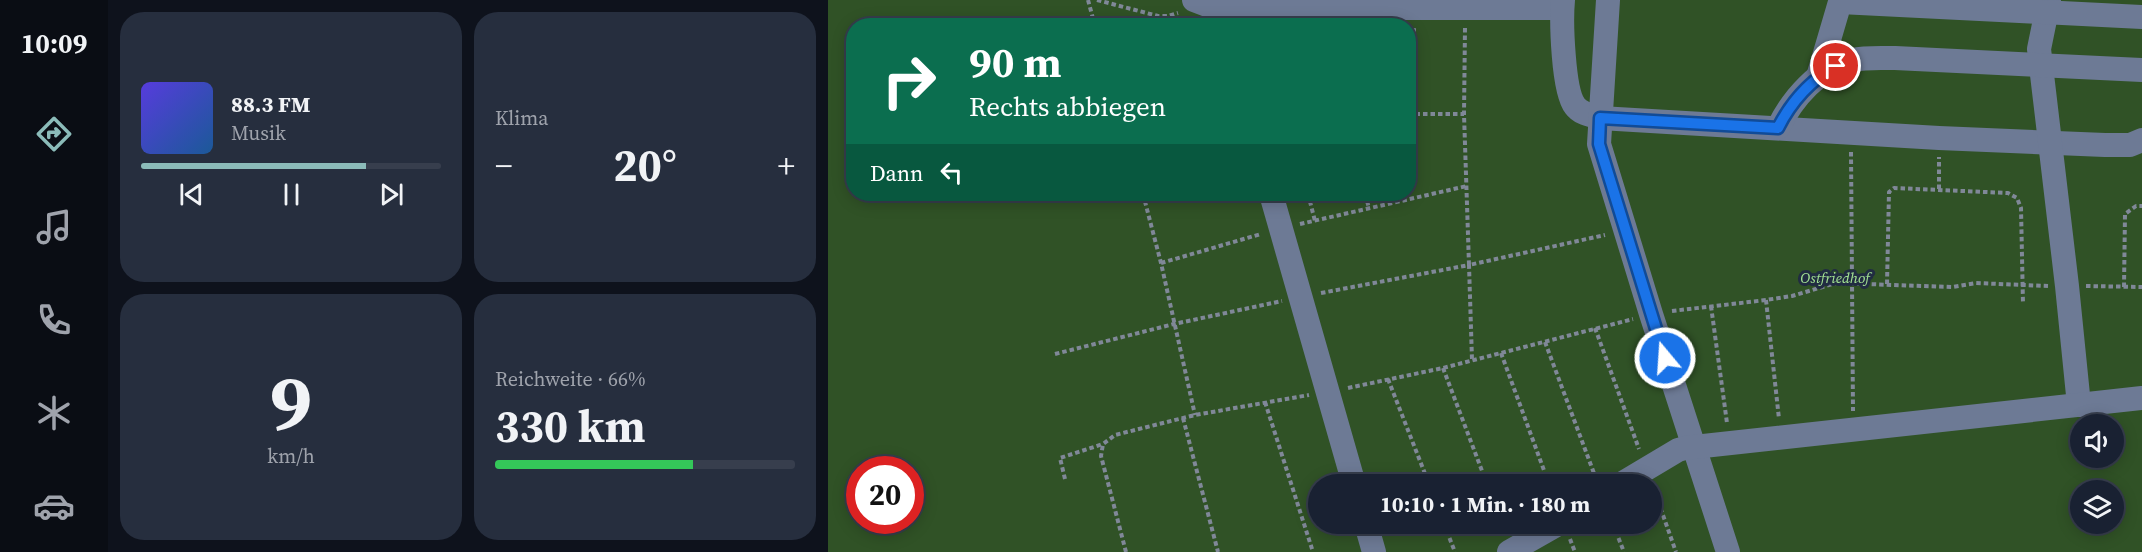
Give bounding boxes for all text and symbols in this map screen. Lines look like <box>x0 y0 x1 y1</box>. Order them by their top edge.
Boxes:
text: 10:09 <box>21 25 87 62</box>
text: 90 m <box>969 33 1062 91</box>
pin <box>1810 40 1861 91</box>
icon: right <box>870 42 948 120</box>
icon: arrive <box>1819 49 1852 82</box>
text: Rechts abbiegen <box>969 88 1166 125</box>
text: 88.3 FM <box>231 89 310 119</box>
text: Klima <box>495 104 548 132</box>
icon: directions <box>33 113 75 155</box>
text: Musik <box>231 119 286 147</box>
text: 20° <box>613 134 677 196</box>
text: − <box>495 143 513 188</box>
text: + <box>777 143 795 188</box>
icon: left <box>935 156 968 189</box>
text: Dann <box>870 158 923 188</box>
icon: previous <box>175 178 208 211</box>
icon: pause <box>275 178 308 211</box>
icon: next <box>375 178 408 211</box>
icon: music <box>33 206 75 248</box>
park label: Ostfriedhof <box>1800 267 1872 288</box>
icon: phone <box>33 299 75 341</box>
position arrow <box>1633 326 1697 390</box>
text: 9 <box>270 349 312 456</box>
text: Reichweite · 66% <box>495 365 646 393</box>
icon: climate <box>33 392 75 434</box>
text: 330 km <box>495 395 646 457</box>
map controls <box>2070 414 2124 534</box>
button: sound <box>2070 414 2124 468</box>
text: km/h <box>267 442 315 470</box>
speed limit sign: 20 <box>846 456 924 534</box>
button: layers <box>2070 480 2124 534</box>
icon: car <box>33 485 75 527</box>
text: 10:10 · 1 Min. · 180 m <box>1380 489 1590 519</box>

